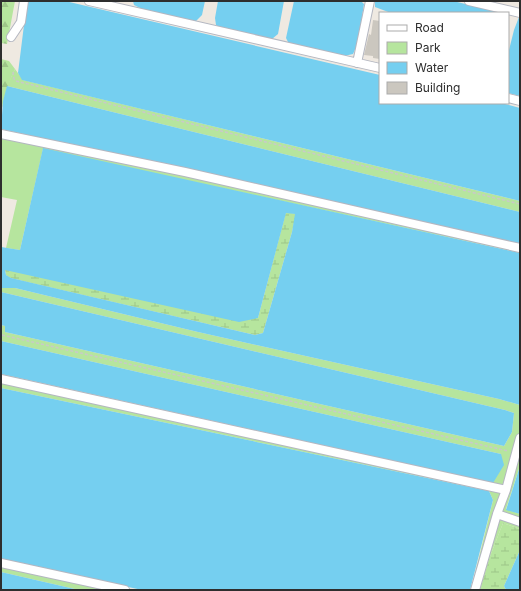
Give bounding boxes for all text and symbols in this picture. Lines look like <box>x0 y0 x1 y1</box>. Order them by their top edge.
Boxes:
legend <box>379 12 509 104</box>
text: Road <box>415 20 444 35</box>
text: Park <box>415 40 441 55</box>
text: Water <box>415 60 449 75</box>
text: Building <box>415 80 460 95</box>

